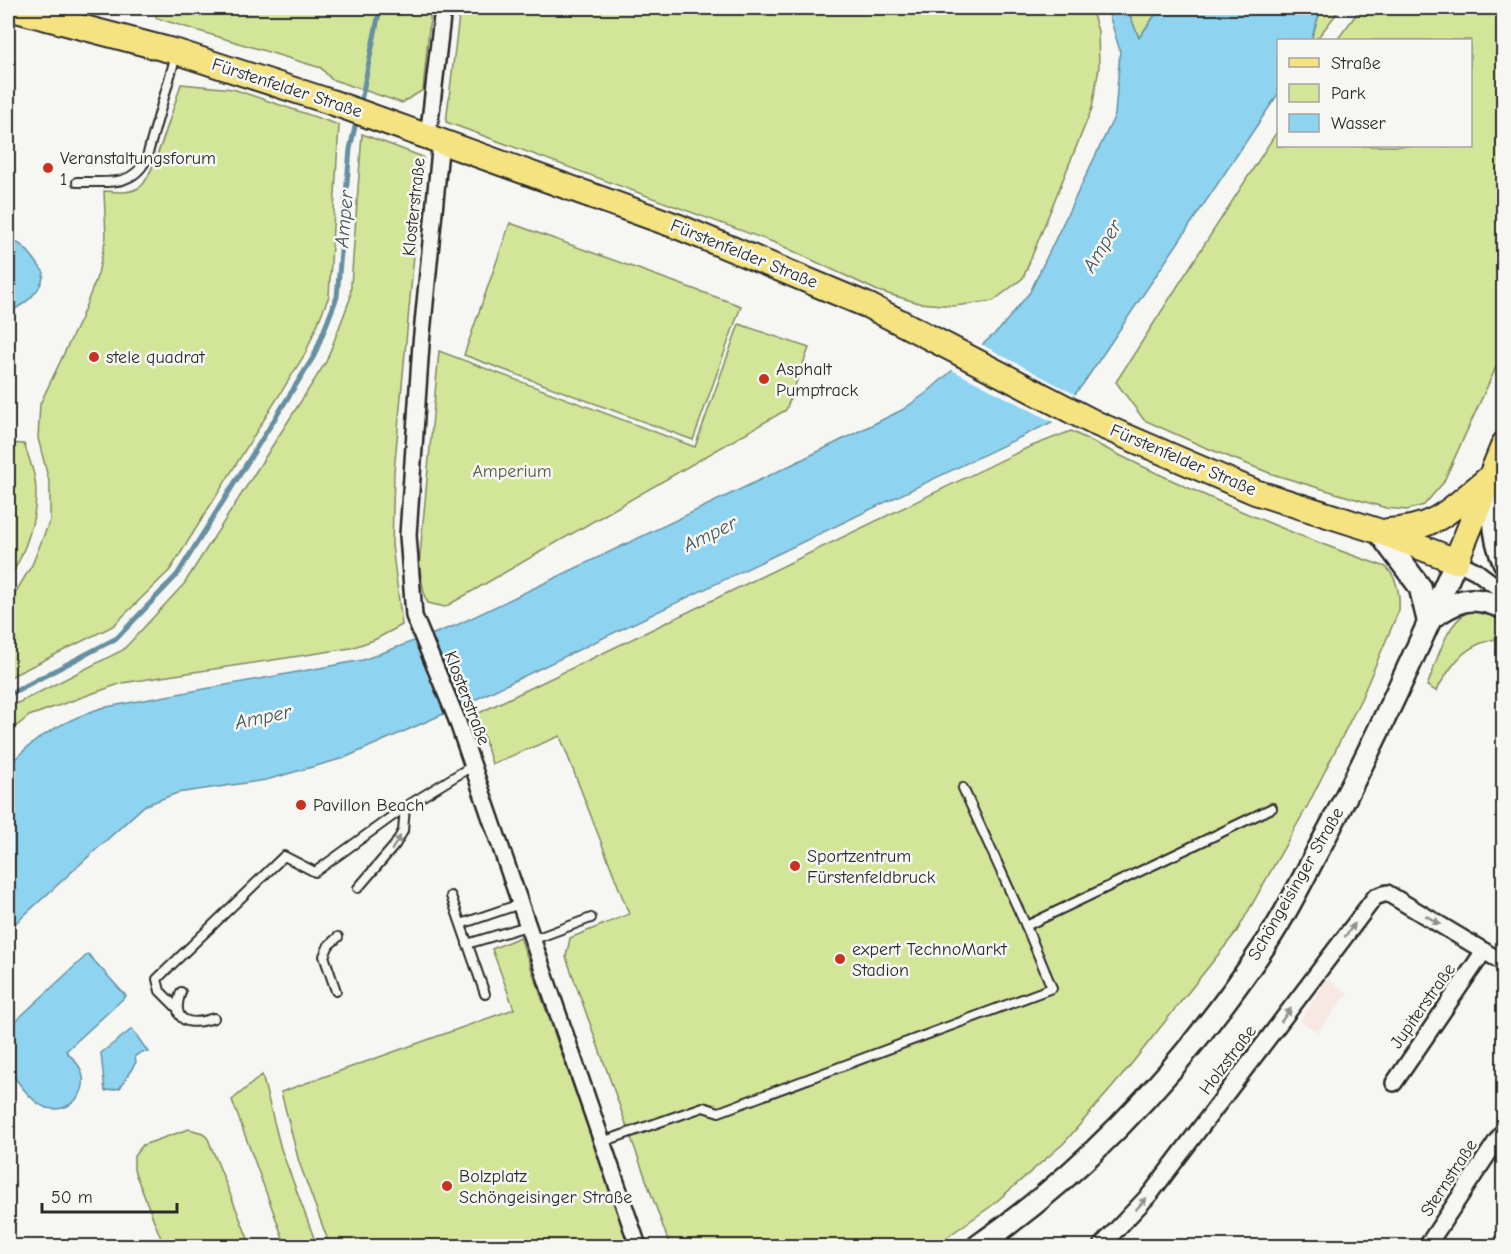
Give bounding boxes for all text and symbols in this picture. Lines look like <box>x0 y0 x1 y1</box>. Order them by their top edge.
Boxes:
legend <box>1277 39 1472 147</box>
text: Straße <box>1331 53 1381 74</box>
street label: Fürstenfelder Straße <box>209 54 365 122</box>
text: Park <box>1331 83 1366 104</box>
text: Wasser <box>1331 113 1387 134</box>
place label: Veranstaltungsforum 1 <box>60 148 216 190</box>
street label: Klosterstraße <box>398 157 430 257</box>
marker: Veranstaltungsforum 1 <box>41 161 55 175</box>
water label: Amper <box>330 189 358 249</box>
street label: Fürstenfelder Straße <box>667 215 821 293</box>
water label: Amper <box>1077 215 1127 277</box>
place label: stele quadrat <box>106 347 206 368</box>
marker: stele quadrat <box>87 350 101 364</box>
place label: Asphalt Pumptrack <box>776 359 858 401</box>
marker: Asphalt Pumptrack <box>757 372 771 386</box>
street label: Fürstenfelder Straße <box>1107 420 1259 500</box>
park label: Amperium <box>472 461 552 482</box>
water label: Amper <box>678 511 742 557</box>
street label: Klosterstraße <box>439 648 495 748</box>
water label: Amper <box>232 700 294 734</box>
place label: Pavillon Beach <box>313 795 424 816</box>
marker: Pavillon Beach <box>294 798 308 812</box>
street label: Schöngeisinger Straße <box>1244 804 1348 964</box>
one-way arrow <box>390 835 401 851</box>
place label: Sportzentrum Fürstenfeldbruck <box>807 846 936 888</box>
marker: Sportzentrum Fürstenfeldbruck <box>788 859 802 873</box>
one-way arrow <box>1425 915 1441 926</box>
one-way arrow <box>1344 923 1356 939</box>
place label: expert TechnoMarkt Stadion <box>852 939 1007 981</box>
marker: expert TechnoMarkt Stadion <box>833 952 847 966</box>
street label: Jupiterstraße <box>1386 959 1460 1053</box>
one-way arrow <box>1280 1007 1293 1023</box>
street label: Holzstraße <box>1195 1021 1261 1099</box>
street label: Sternstraße <box>1416 1135 1482 1221</box>
place label: Bolzplatz Schöngeisinger Straße <box>459 1166 632 1208</box>
scale bar <box>42 1176 177 1214</box>
marker: Bolzplatz Schöngeisinger Straße <box>440 1179 454 1193</box>
text: 50 m <box>51 1187 93 1208</box>
one-way arrow <box>1134 1197 1147 1212</box>

